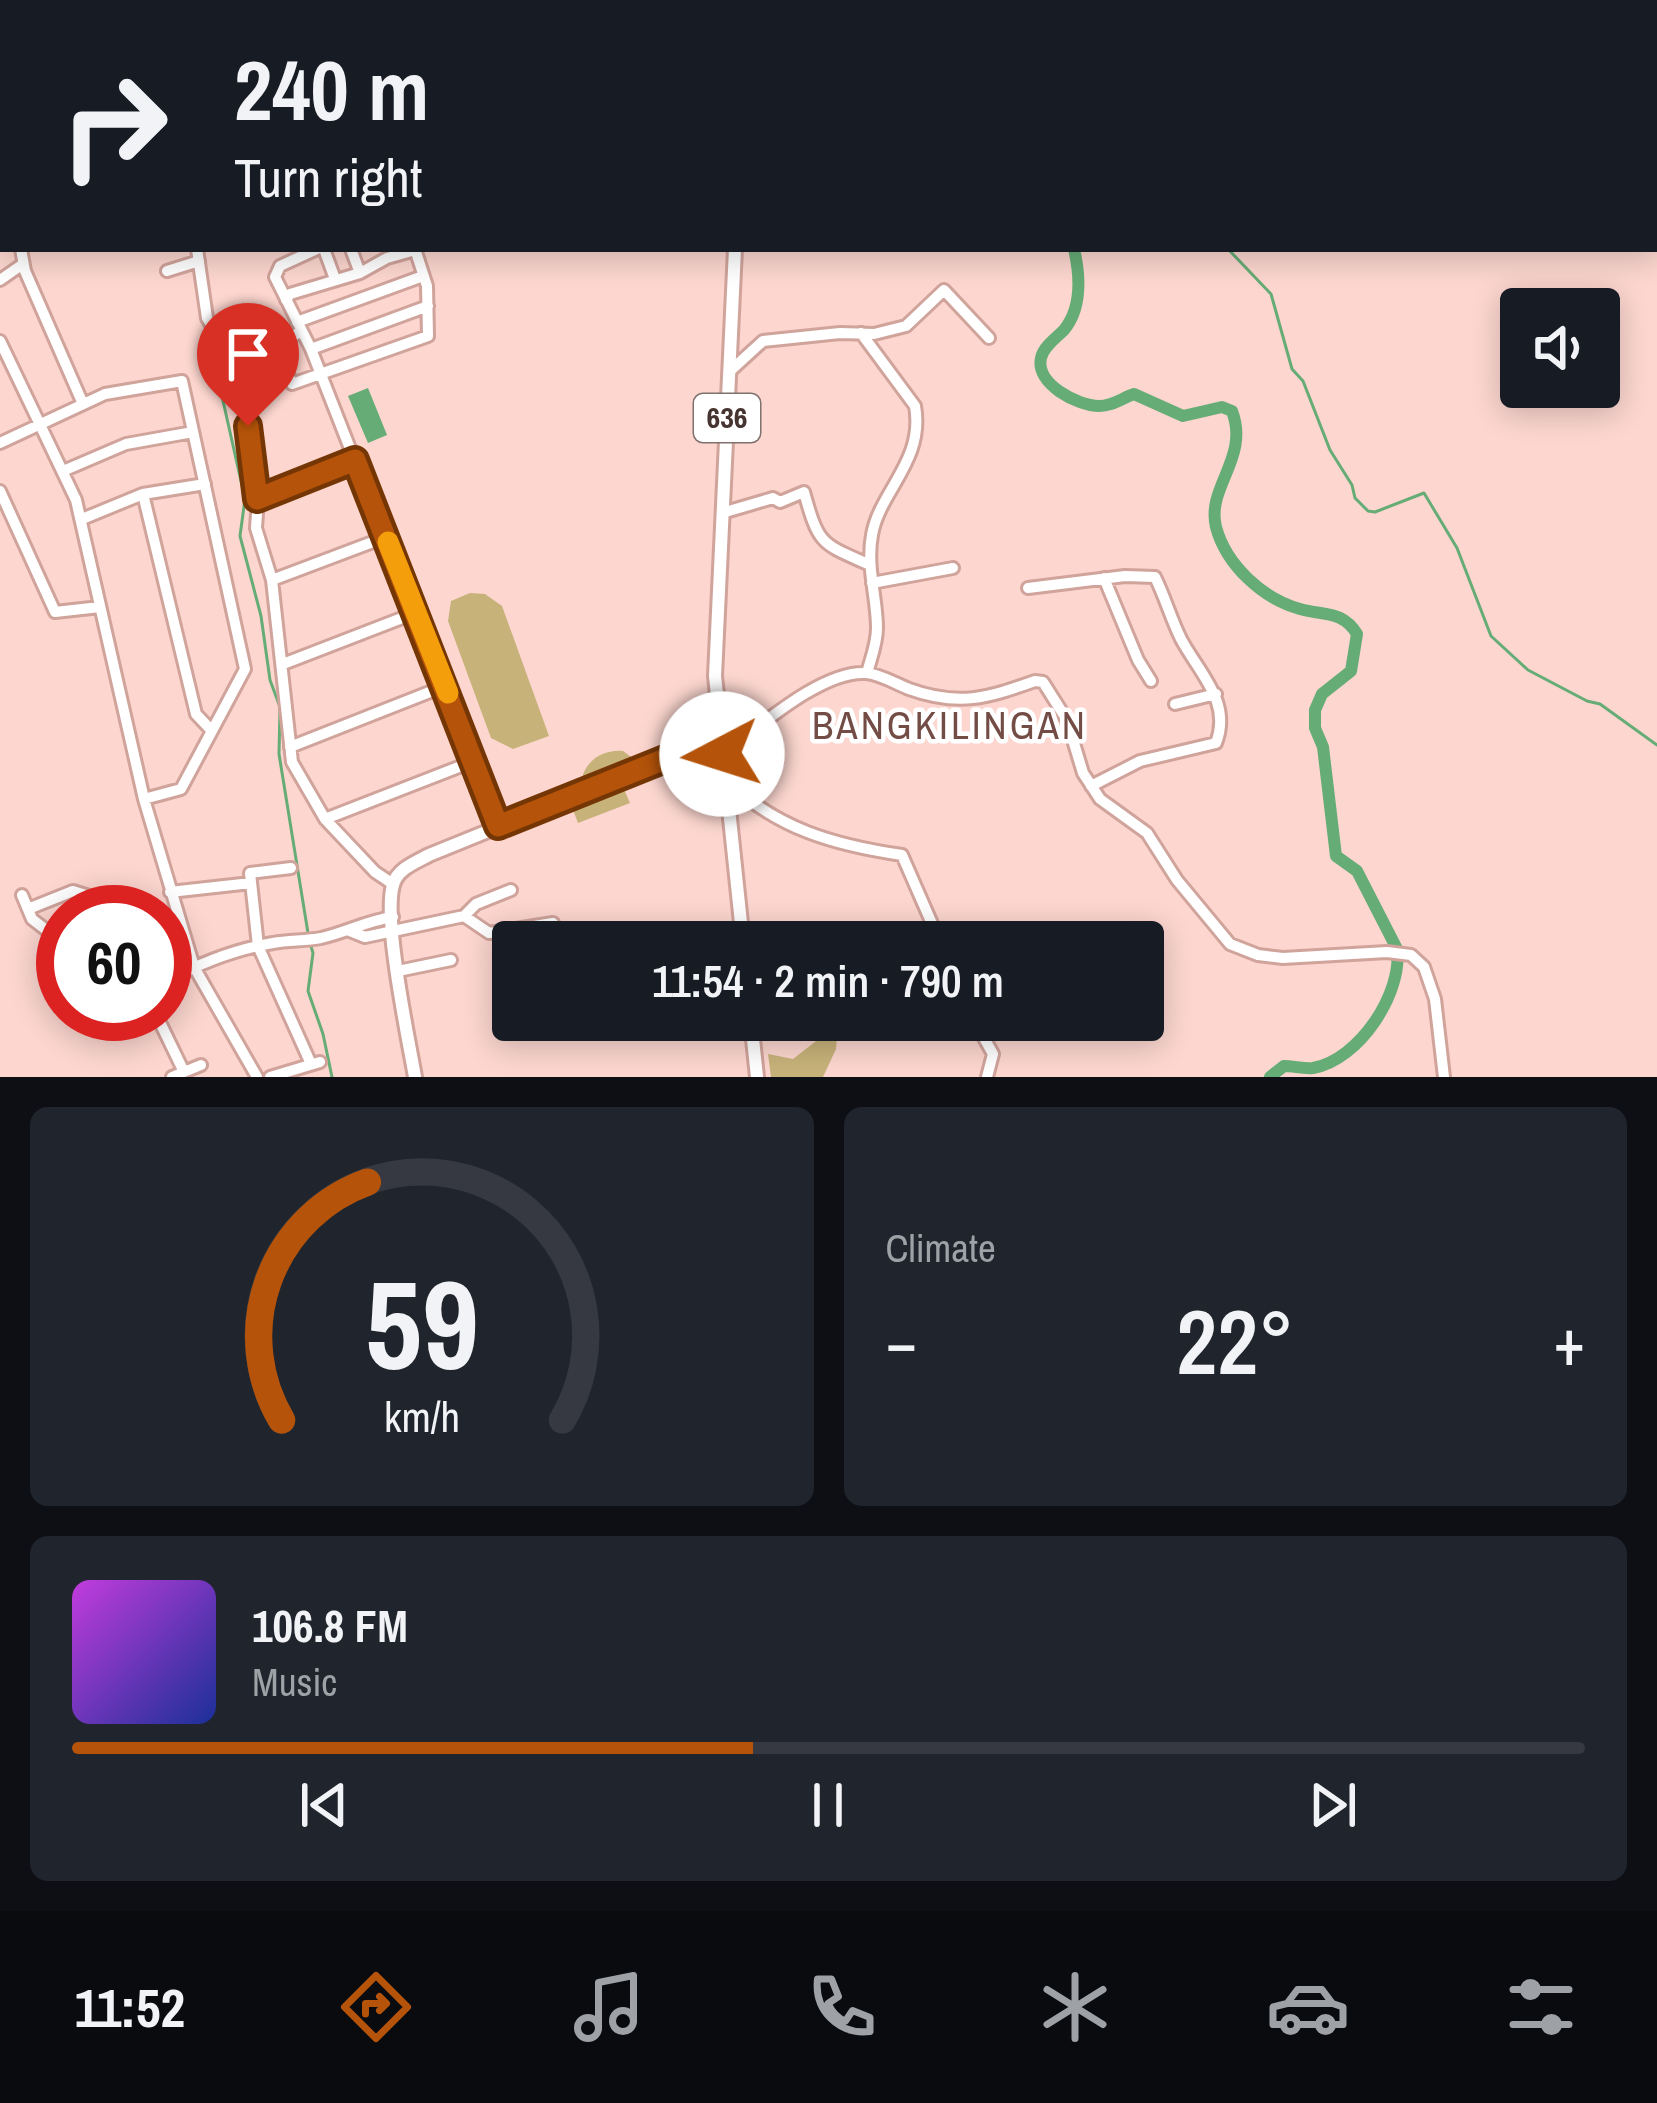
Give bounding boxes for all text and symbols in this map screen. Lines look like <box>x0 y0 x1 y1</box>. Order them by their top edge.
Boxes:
text: 240 m <box>234 33 429 146</box>
icon: right <box>36 48 192 204</box>
text: Turn right <box>234 141 422 214</box>
map controls <box>1500 288 1620 408</box>
button: sound <box>1500 288 1620 408</box>
pin <box>197 303 299 426</box>
icon: arrive <box>215 321 281 387</box>
road number: 636 <box>694 394 760 442</box>
position arrow <box>659 691 785 817</box>
district label: BANGKILINGAN <box>812 699 1088 751</box>
speed limit sign: 60 <box>36 885 192 1041</box>
text: 11:54 · 2 min · 790 m <box>652 950 1004 1011</box>
text: Climate <box>886 1222 996 1274</box>
text: 59 <box>365 1240 479 1408</box>
text: 22° <box>1176 1281 1294 1402</box>
text: − <box>886 1297 917 1386</box>
text: + <box>1553 1297 1585 1386</box>
text: km/h <box>384 1387 460 1444</box>
text: 106.8 FM <box>252 1595 408 1656</box>
text: Music <box>252 1656 337 1708</box>
icon: previous <box>291 1772 357 1838</box>
icon: pause <box>795 1772 861 1838</box>
icon: next <box>1300 1772 1366 1838</box>
icon: directions <box>334 1965 418 2049</box>
icon: music <box>567 1965 651 2049</box>
icon: phone <box>800 1965 884 2049</box>
icon: climate <box>1033 1965 1117 2049</box>
icon: car <box>1266 1965 1350 2049</box>
icon: filters <box>1499 1965 1583 2049</box>
text: 11:52 <box>74 1971 185 2044</box>

